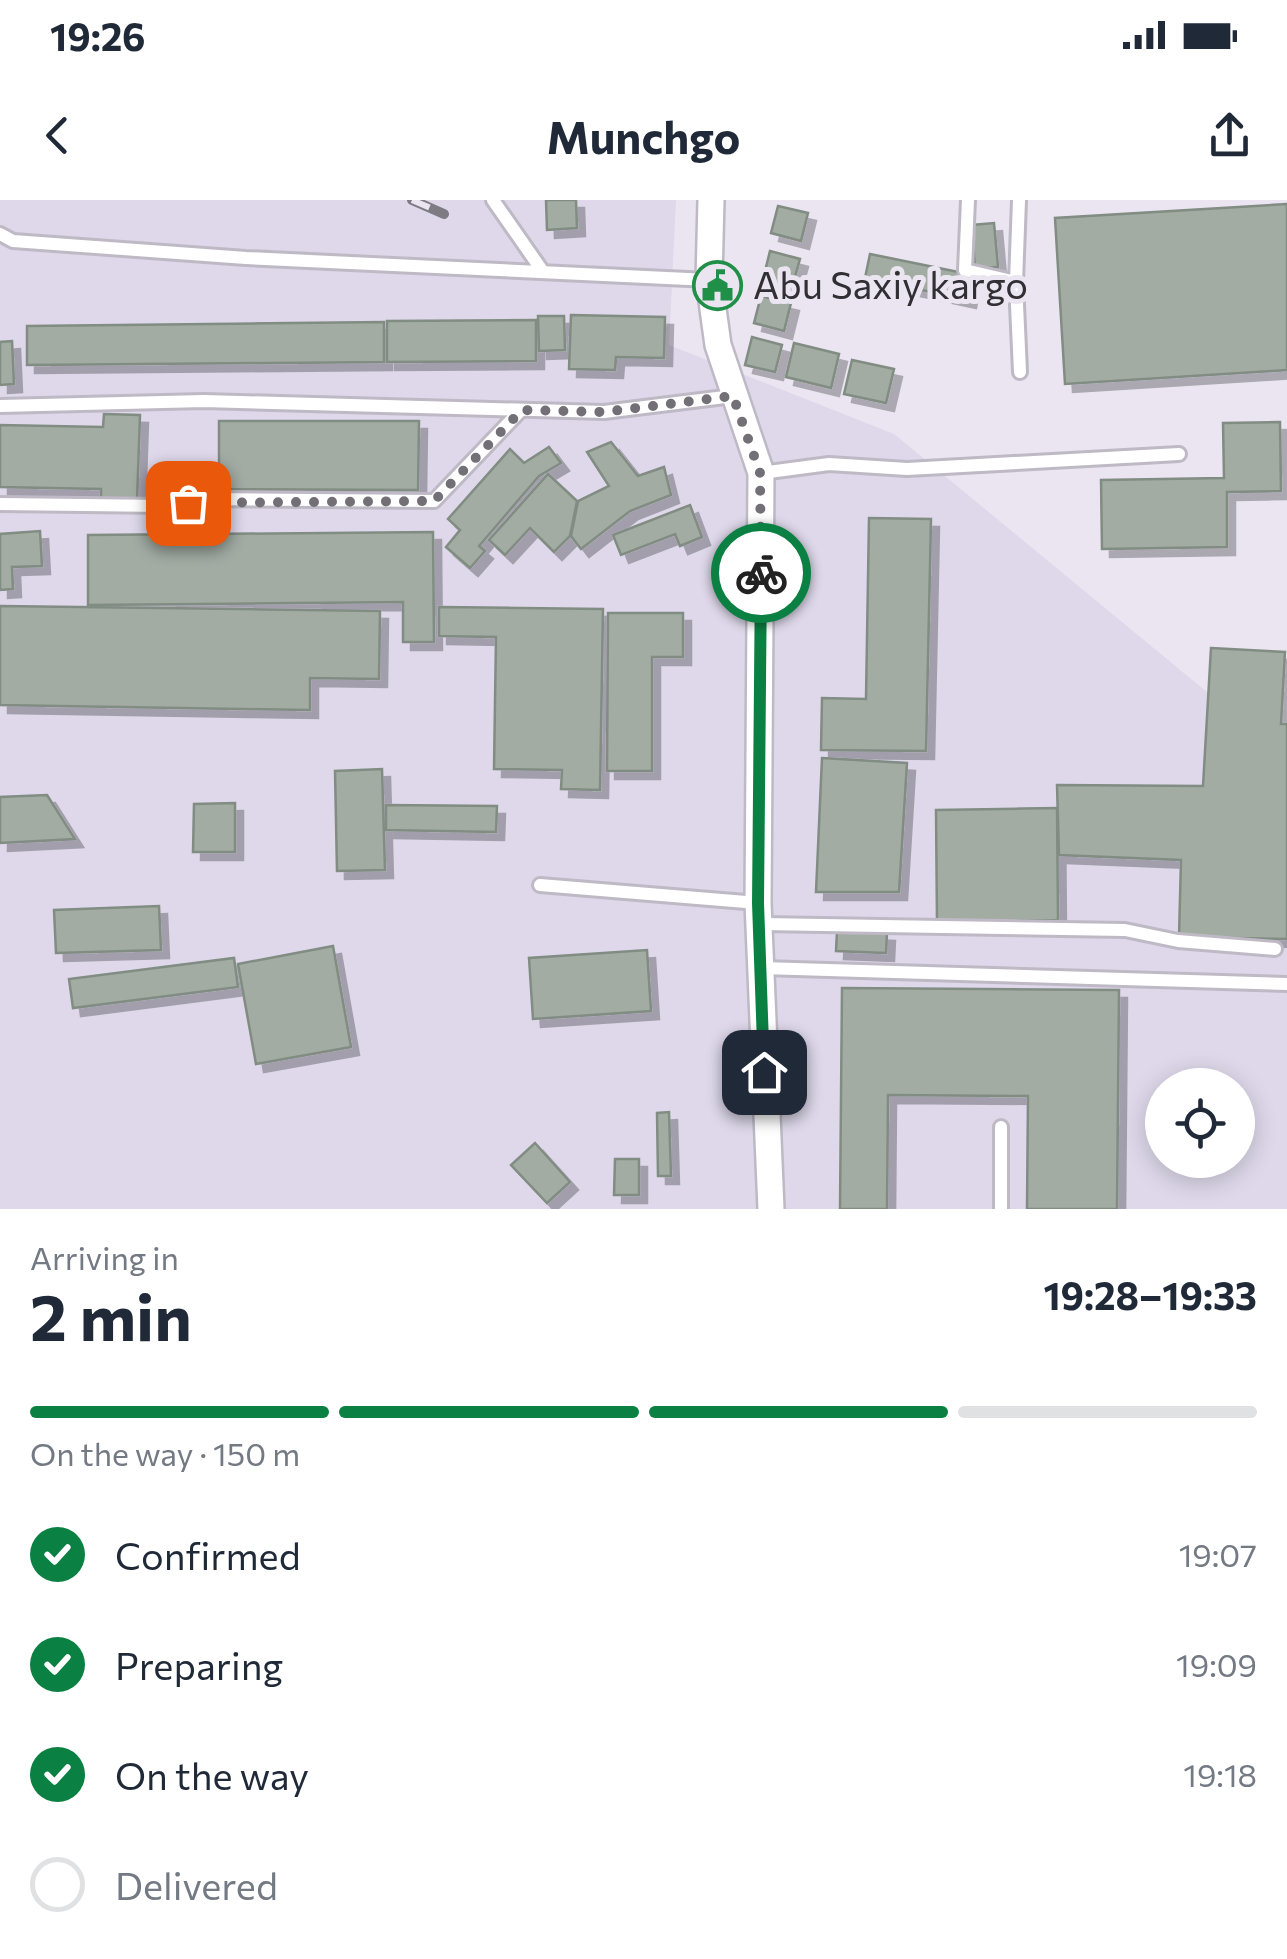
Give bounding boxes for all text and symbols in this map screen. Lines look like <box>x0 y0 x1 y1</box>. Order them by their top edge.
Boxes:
text: 19:26 <box>50 12 146 59</box>
icon: back <box>30 108 85 163</box>
text: Munchgo <box>547 108 740 163</box>
icon: share <box>1202 108 1257 163</box>
public building icon: Abu Saxiy kargo <box>692 260 744 312</box>
place label: Abu Saxiy kargo <box>753 260 1028 307</box>
pin <box>146 461 231 546</box>
icon: bag <box>161 476 216 531</box>
courier <box>711 523 811 623</box>
icon: bike <box>734 546 789 601</box>
pin <box>722 1030 807 1115</box>
icon: home <box>737 1045 792 1100</box>
map controls <box>1145 1068 1255 1178</box>
button: locate <box>1145 1068 1255 1178</box>
text: Arriving in <box>30 1237 179 1277</box>
text: 19:28–19:33 <box>1043 1271 1257 1318</box>
text: 2 min <box>30 1275 192 1354</box>
text: On the way · 150 m <box>30 1433 300 1473</box>
icon: check <box>30 1527 85 1582</box>
text: Confirmed <box>115 1531 301 1578</box>
text: 19:07 <box>1179 1534 1257 1574</box>
icon: check <box>30 1637 85 1692</box>
text: Preparing <box>115 1641 283 1688</box>
text: 19:09 <box>1176 1644 1257 1684</box>
icon: check <box>30 1747 85 1802</box>
text: On the way <box>115 1751 309 1798</box>
text: 19:18 <box>1183 1754 1257 1794</box>
text: Delivered <box>115 1861 278 1908</box>

